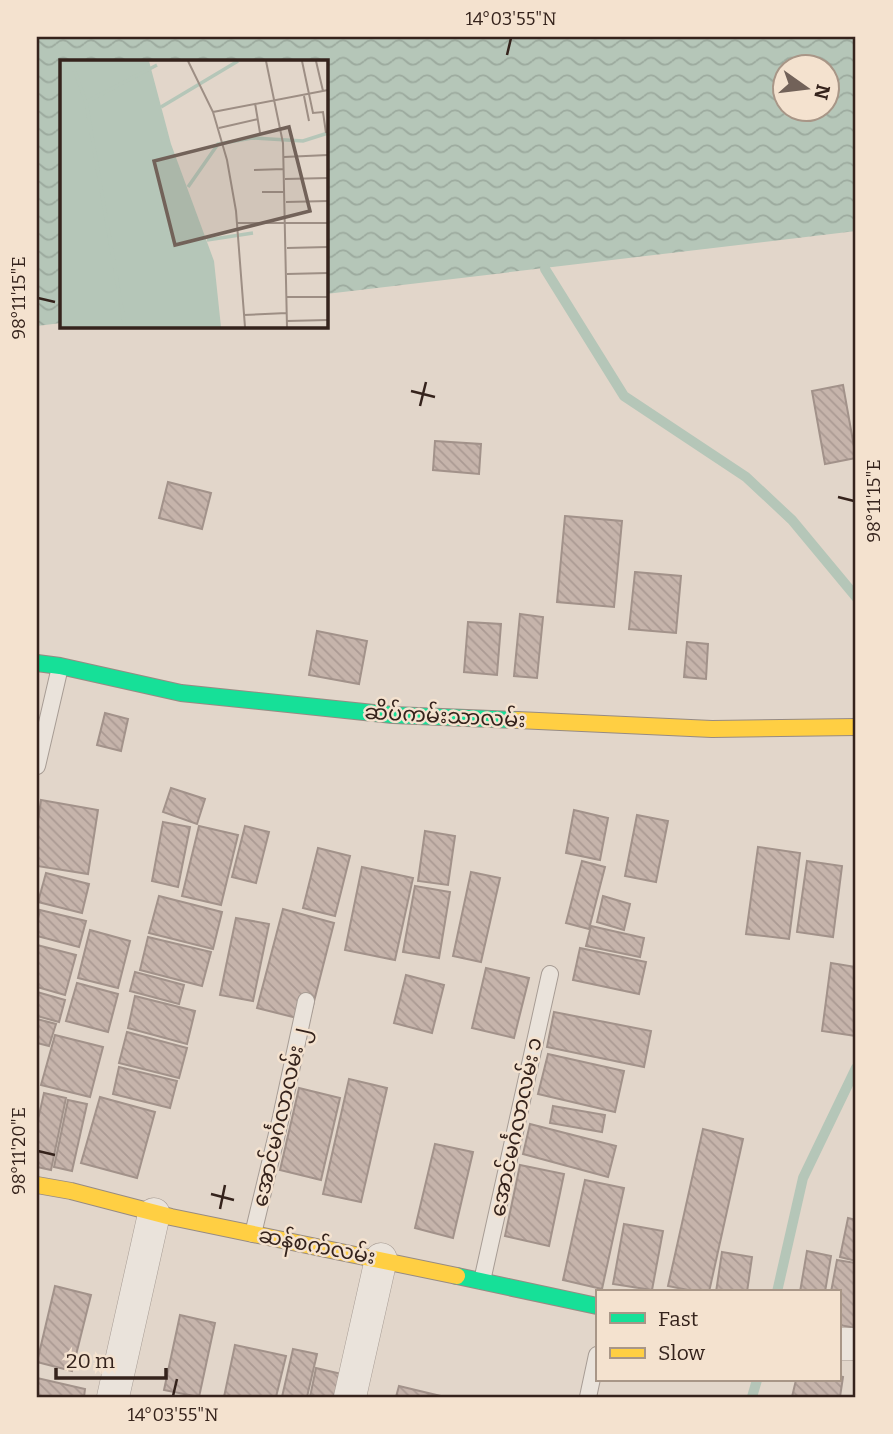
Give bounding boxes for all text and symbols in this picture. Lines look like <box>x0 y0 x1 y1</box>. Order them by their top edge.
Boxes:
text: 14°03'55"N <box>465 8 557 30</box>
north arrow <box>770 52 840 122</box>
inset map <box>60 60 327 327</box>
text: N <box>809 82 835 102</box>
text: 98°11'15"E <box>8 256 30 340</box>
text: 98°11'15"E <box>863 459 885 543</box>
street label: ဆိပ်ကမ်းသာလမ်း <box>364 696 526 733</box>
street label: အောင်မင်္ဂလာလမ်း ၂ <box>244 1024 317 1210</box>
street label: အောင်မင်္ဂလာလမ်း ၁ <box>481 1034 548 1219</box>
text: 98°11'20"E <box>8 1107 30 1195</box>
street label: ဆန်စက်လမ်း <box>256 1219 378 1274</box>
legend <box>596 1290 840 1382</box>
text: Fast <box>658 1306 699 1332</box>
scale bar <box>56 1336 166 1380</box>
text: Slow <box>658 1340 705 1366</box>
text: 20 m <box>66 1348 115 1374</box>
text: 14°03'55"N <box>127 1404 219 1426</box>

